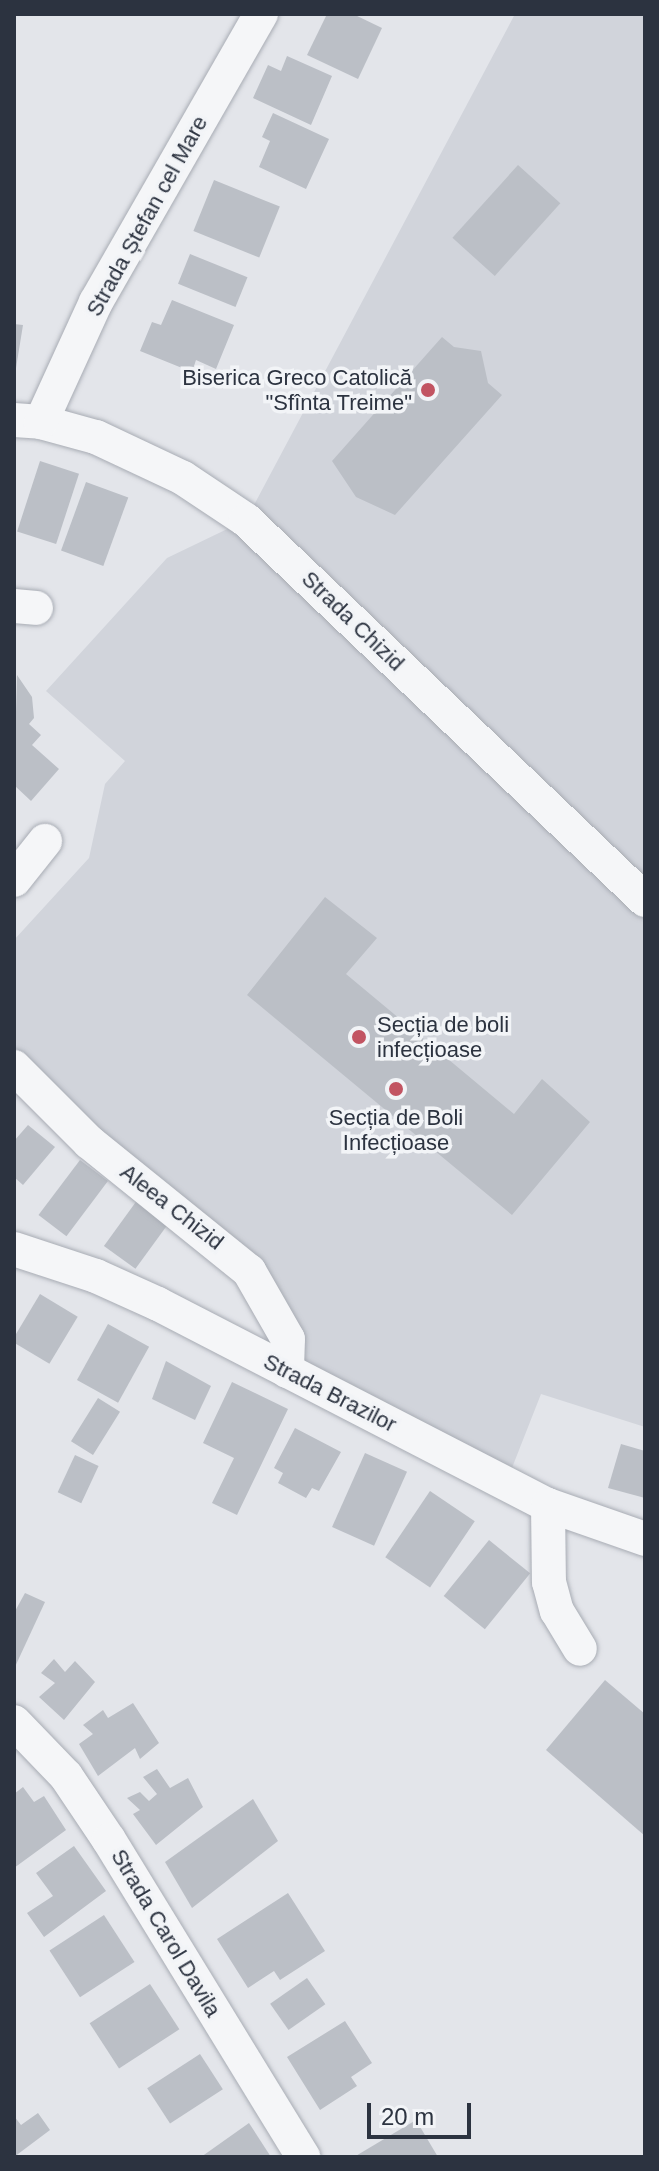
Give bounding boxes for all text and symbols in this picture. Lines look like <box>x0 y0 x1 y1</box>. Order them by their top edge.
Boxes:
street label: Strada Ștefan cel Mare <box>81 111 213 321</box>
place label: Biserica Greco Catolică "Sfînta Treime" <box>182 364 412 416</box>
marker: Biserica Greco Catolică "Sfînta Treime" <box>419 381 437 399</box>
street label: Strada Chizid <box>296 566 410 676</box>
place label: Secția de boli infecțioase <box>377 1011 509 1062</box>
marker: Secția de boli infecțioase <box>348 1026 370 1048</box>
marker: Secția de Boli Infecțioase <box>385 1078 407 1100</box>
place label: Secția de Boli Infecțioase <box>329 1104 463 1156</box>
street label: Aleea Chizid <box>115 1159 229 1255</box>
street label: Strada Brazilor <box>259 1348 401 1438</box>
street label: Strada Carol Davila <box>106 1844 226 2022</box>
scale bar <box>371 2087 475 2137</box>
text: 20 m <box>381 2103 434 2130</box>

